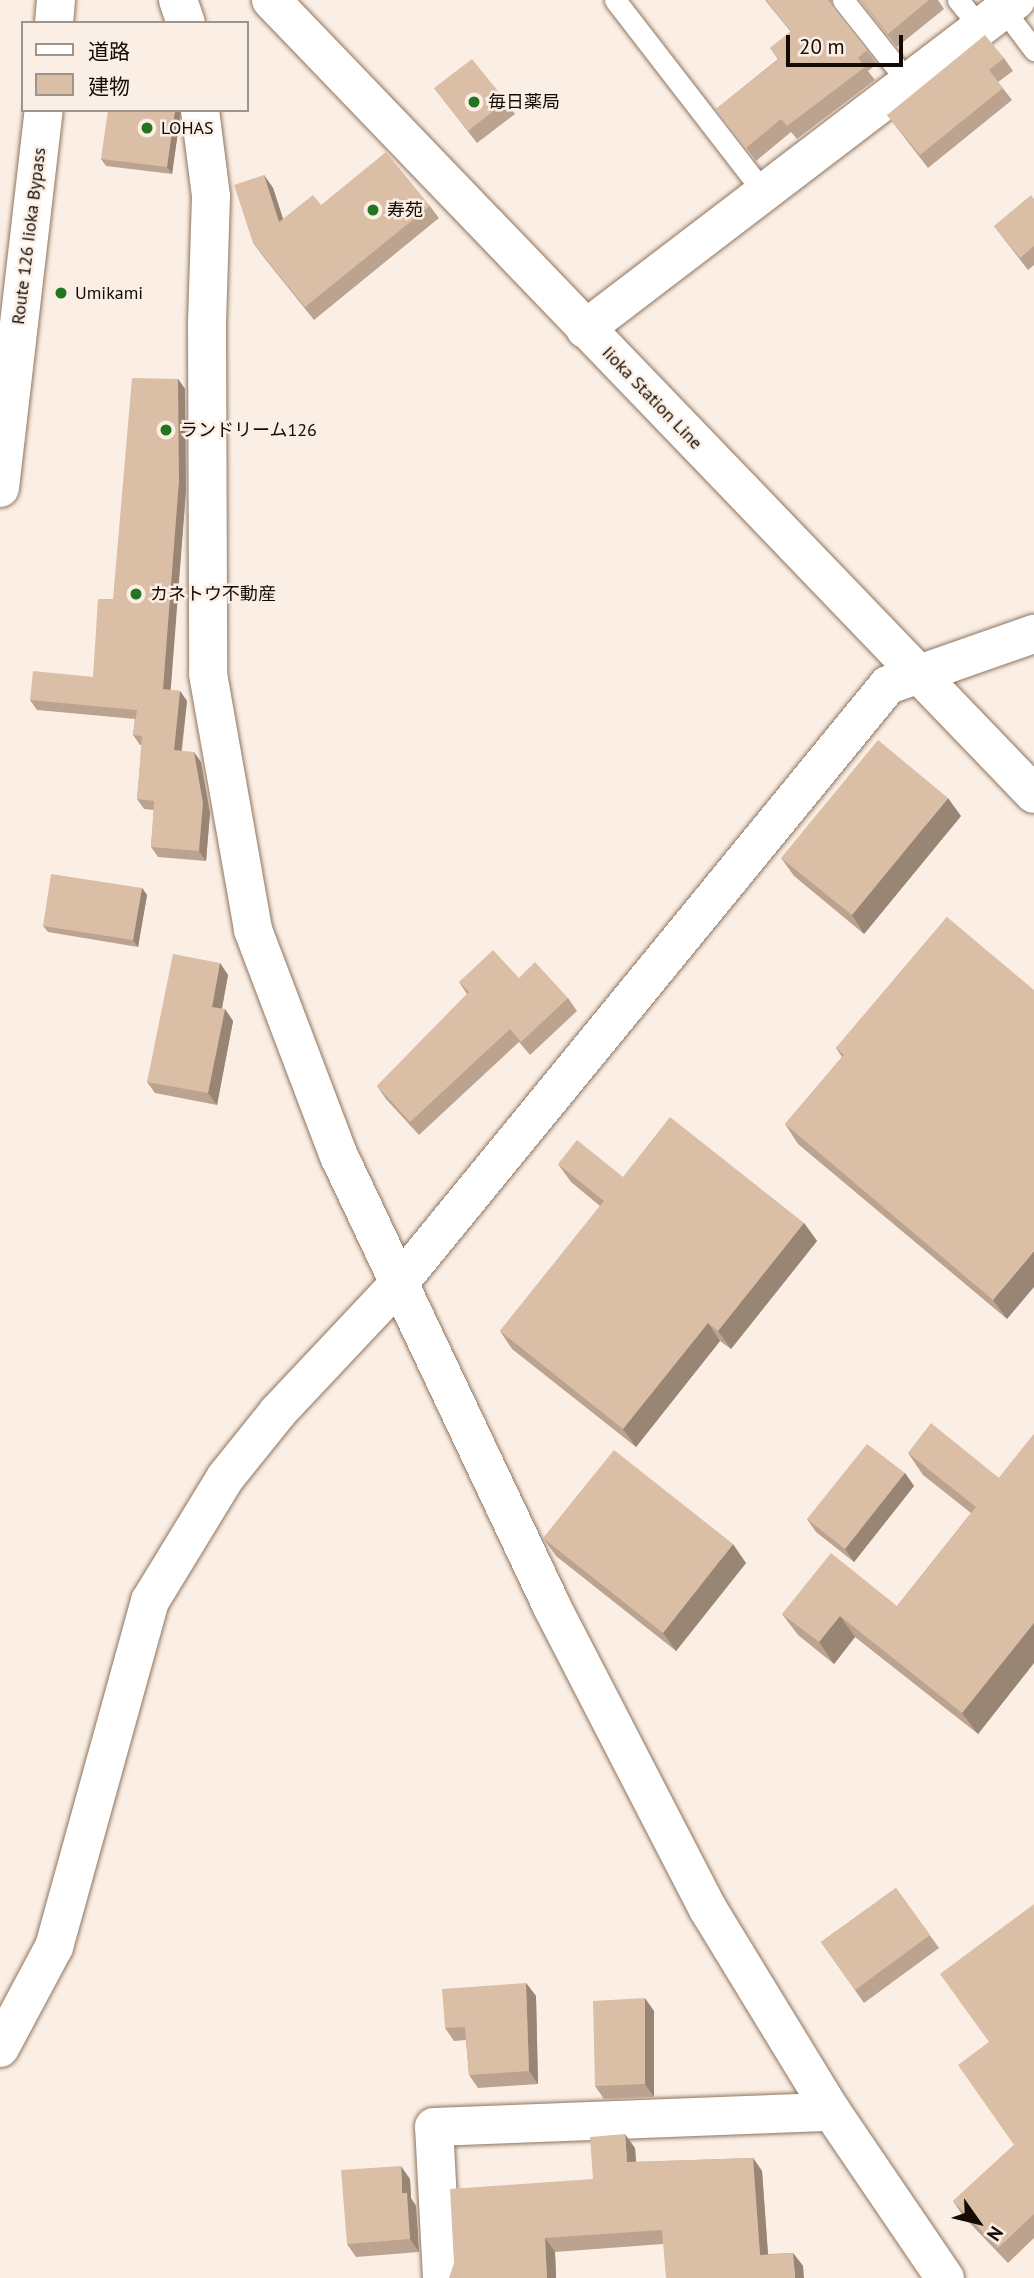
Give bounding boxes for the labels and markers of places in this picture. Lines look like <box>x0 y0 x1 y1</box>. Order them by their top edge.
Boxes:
place label: 毎日薬局 <box>488 91 560 113</box>
marker: 毎日薬局 <box>466 94 482 110</box>
place label: LOHAS <box>161 117 214 139</box>
marker: LOHAS <box>139 120 155 136</box>
place label: 寿苑 <box>387 199 423 221</box>
marker: 寿苑 <box>365 202 381 218</box>
place label: Umikami <box>75 282 143 304</box>
marker: Umikami <box>53 285 69 301</box>
place label: ランドリーム126 <box>180 419 317 441</box>
marker: ランドリーム126 <box>158 422 174 438</box>
place label: カネトウ不動産 <box>150 583 276 605</box>
marker: カネトウ不動産 <box>128 586 144 602</box>

